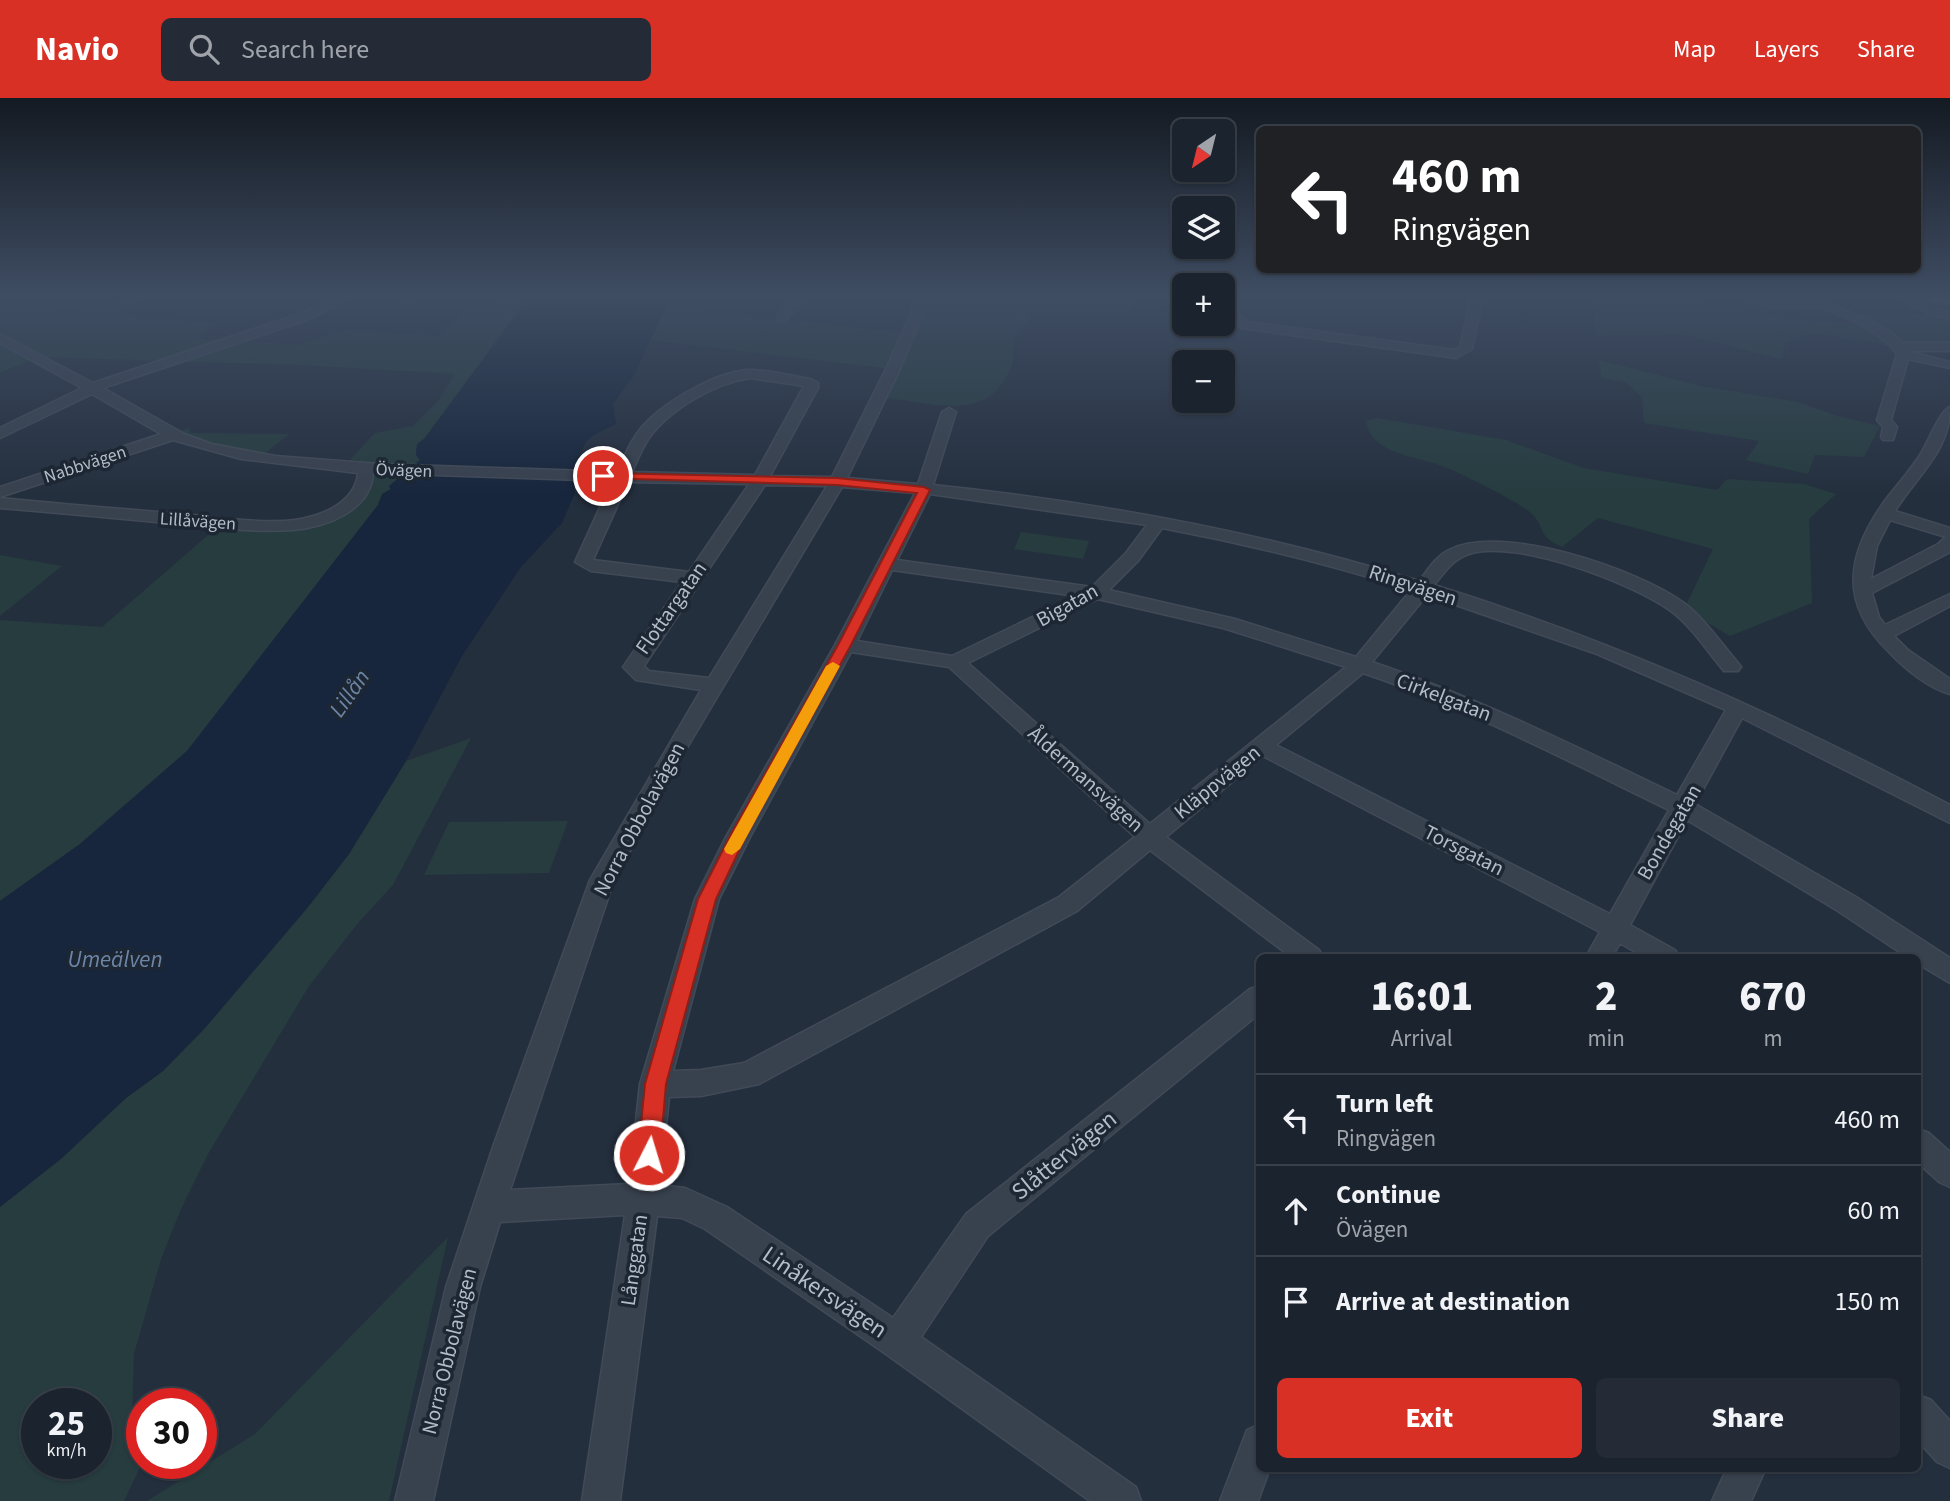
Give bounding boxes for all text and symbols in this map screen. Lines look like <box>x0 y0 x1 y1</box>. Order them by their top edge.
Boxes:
search box <box>161 18 651 81</box>
text: Navio <box>35 26 119 73</box>
icon: search <box>185 30 223 68</box>
text: Search here <box>241 31 369 68</box>
text: Map <box>1673 32 1716 67</box>
text: Layers <box>1754 32 1819 67</box>
text: Share <box>1857 32 1915 67</box>
north arrow <box>1172 119 1236 182</box>
map controls <box>1172 119 1235 413</box>
text: 460 m <box>1392 142 1521 212</box>
icon: left <box>1277 154 1368 245</box>
button: layers <box>1172 196 1235 259</box>
text: Ringvägen <box>1392 207 1531 253</box>
button: + <box>1172 273 1235 336</box>
button: − <box>1172 350 1235 413</box>
street label: Nabbvägen <box>41 439 130 490</box>
pin <box>573 446 633 506</box>
street label: Övägen <box>375 457 433 484</box>
icon: arrive <box>584 457 622 495</box>
street label: Lillåvägen <box>159 506 237 537</box>
street label: Flottargatan <box>628 556 714 660</box>
street label: Ringvägen <box>1365 557 1461 613</box>
street label: Bigatan <box>1031 576 1103 634</box>
water label: Lillån <box>321 663 378 724</box>
street label: Cirkelgatan <box>1392 665 1496 729</box>
street label: Åldermansvägen <box>1021 719 1151 839</box>
street label: Norra Obbolavägen <box>586 737 692 901</box>
street label: Kläppvägen <box>1167 738 1267 826</box>
street label: Bondegatan <box>1629 778 1709 886</box>
street label: Torsgatan <box>1419 817 1509 883</box>
water label: Umeälven <box>68 943 162 976</box>
text: 16:01 <box>1370 967 1473 1027</box>
text: 2 <box>1595 967 1617 1027</box>
text: 670 <box>1739 967 1807 1027</box>
text: Arrival <box>1391 1022 1453 1055</box>
text: min <box>1588 1022 1625 1055</box>
text: m <box>1763 1022 1782 1055</box>
text: Turn left <box>1336 1085 1433 1122</box>
icon: left <box>1277 1101 1315 1139</box>
text: 460 m <box>1834 1101 1900 1138</box>
street label: Slåttervägen <box>1004 1102 1125 1209</box>
position arrow <box>612 1118 686 1192</box>
text: Ringvägen <box>1336 1122 1436 1155</box>
text: Continue <box>1336 1176 1441 1213</box>
icon: ahead <box>1277 1192 1315 1230</box>
text: 60 m <box>1847 1192 1900 1229</box>
street label: Långgatan <box>613 1212 655 1308</box>
text: Övägen <box>1336 1213 1408 1246</box>
street label: Linåkersvägen <box>755 1238 894 1347</box>
street label: Norra Obbolavägen <box>414 1265 484 1437</box>
icon: arrive <box>1277 1283 1315 1321</box>
text: Arrive at destination <box>1336 1283 1570 1320</box>
text: 150 m <box>1834 1283 1900 1320</box>
button: Exit <box>1277 1378 1582 1458</box>
button: Share <box>1596 1378 1900 1458</box>
speed limit sign: 30 <box>126 1388 217 1479</box>
text: 25 <box>48 1399 85 1449</box>
text: km/h <box>47 1438 86 1463</box>

